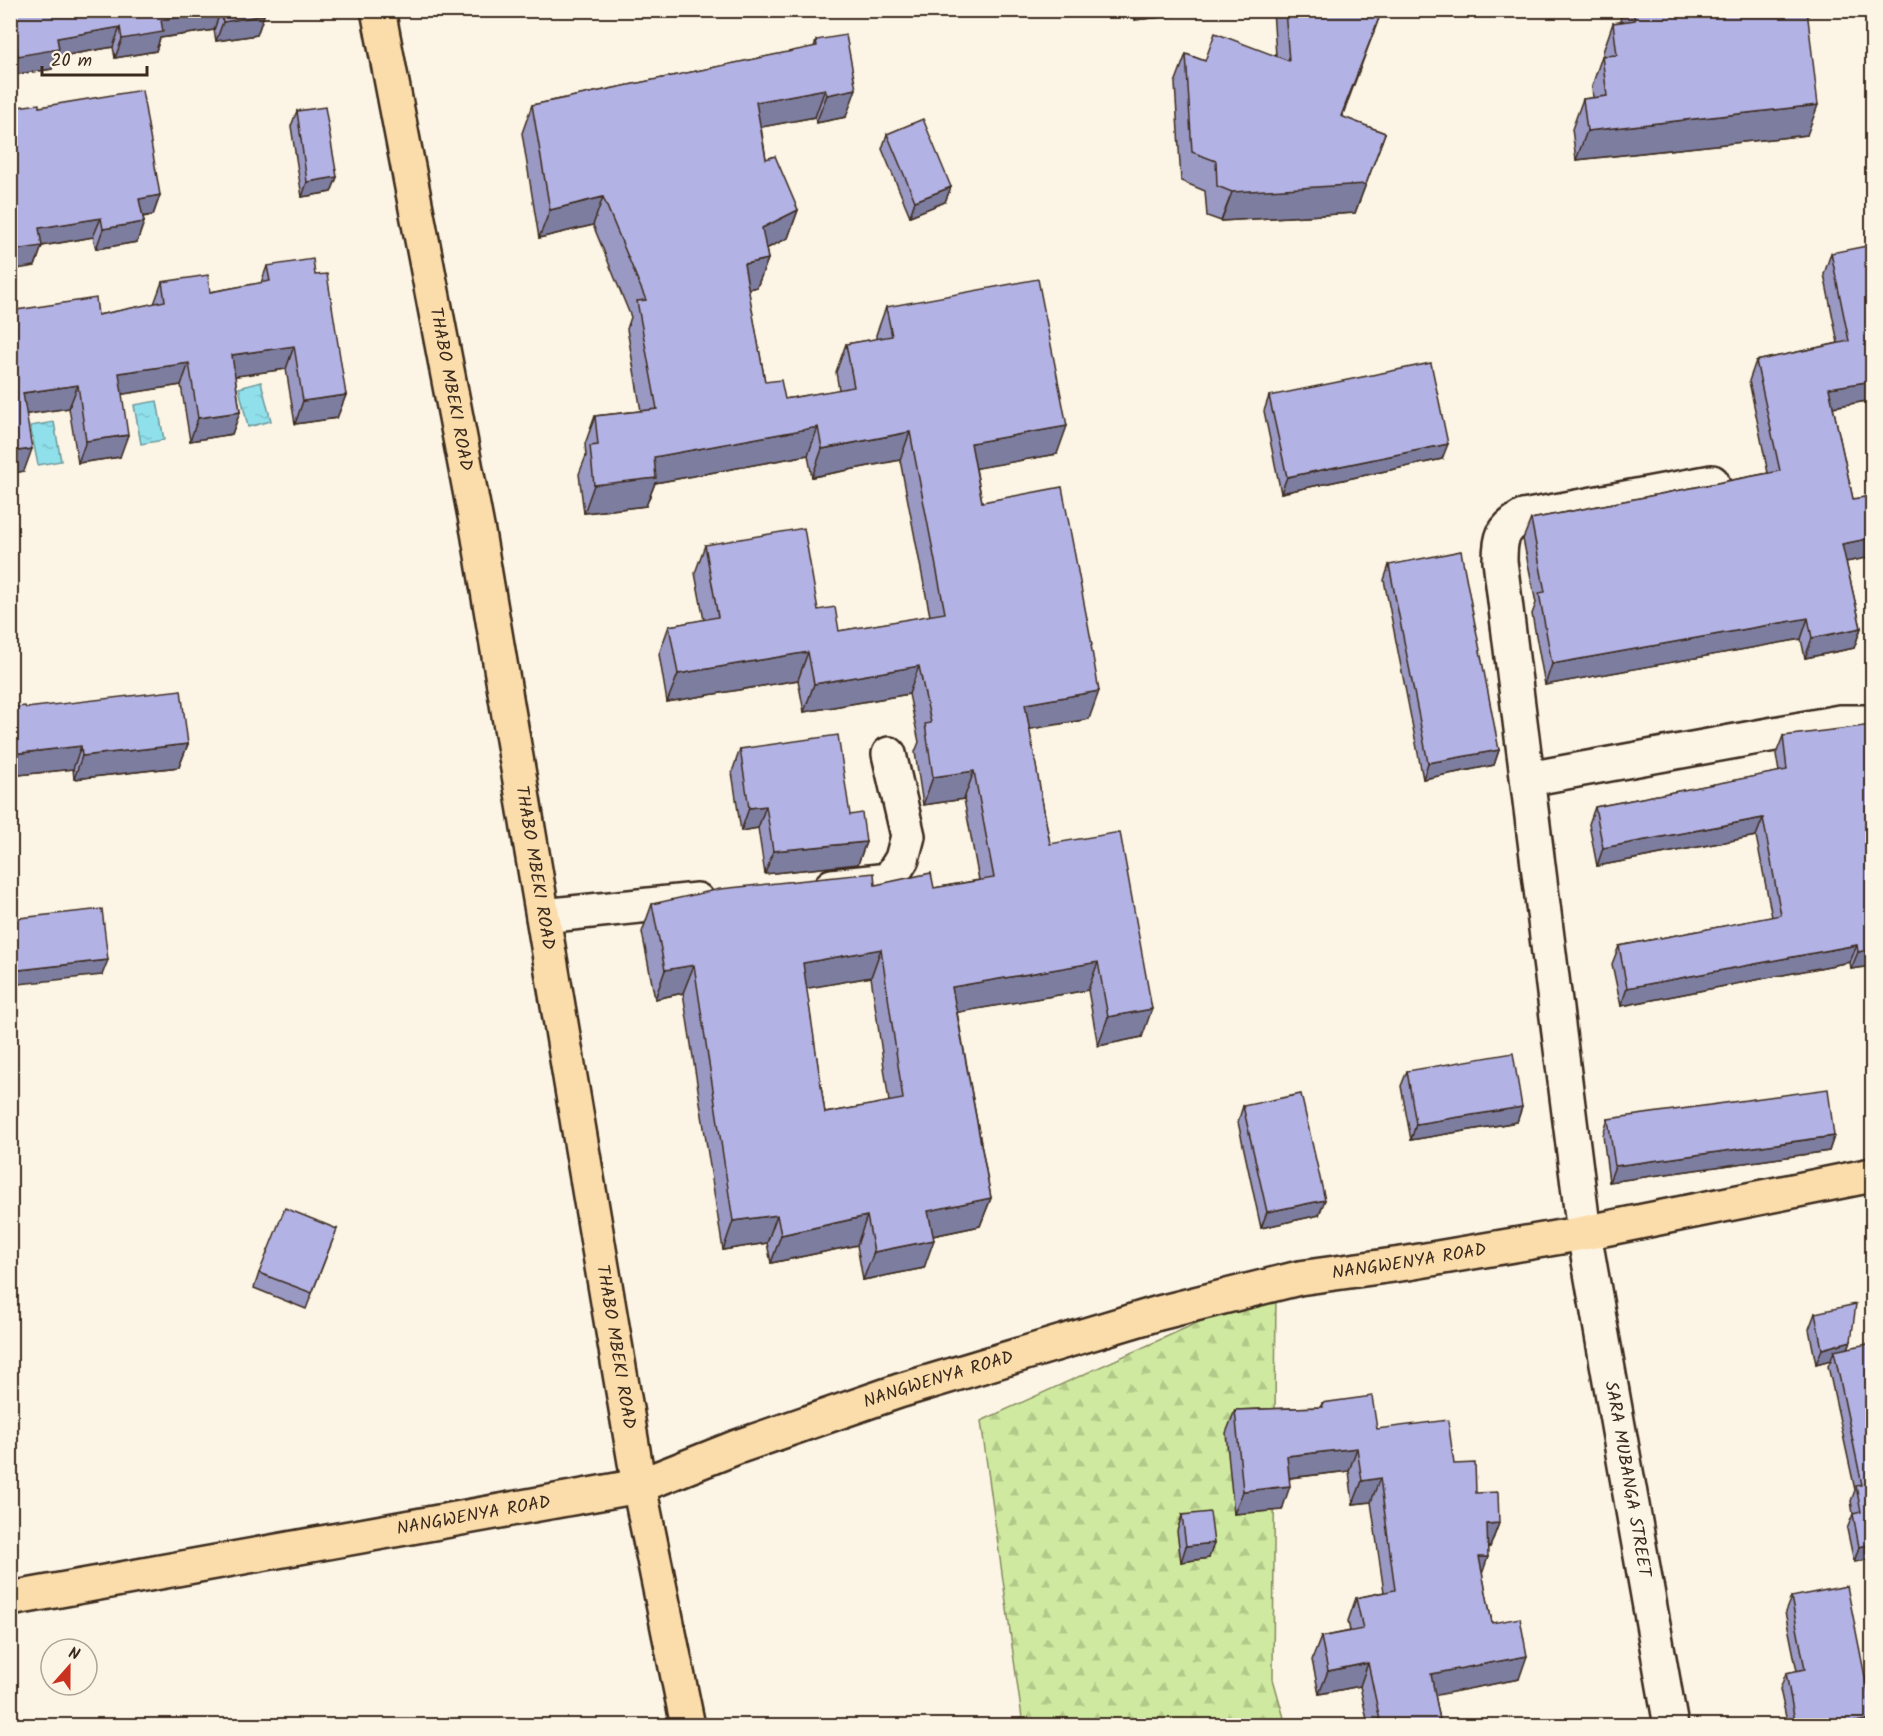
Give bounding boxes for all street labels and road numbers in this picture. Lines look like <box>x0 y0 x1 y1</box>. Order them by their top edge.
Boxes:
street label: THABO MBEKI ROAD <box>421 305 481 474</box>
street label: THABO MBEKI ROAD <box>507 783 563 952</box>
street label: NANGWENYA ROAD <box>1330 1235 1489 1288</box>
street label: THABO MBEKI ROAD <box>587 1263 644 1432</box>
street label: NANGWENYA ROAD <box>859 1343 1017 1417</box>
street label: SARA MUBANGA STREET <box>1596 1379 1659 1580</box>
street label: NANGWENYA ROAD <box>394 1488 553 1544</box>

